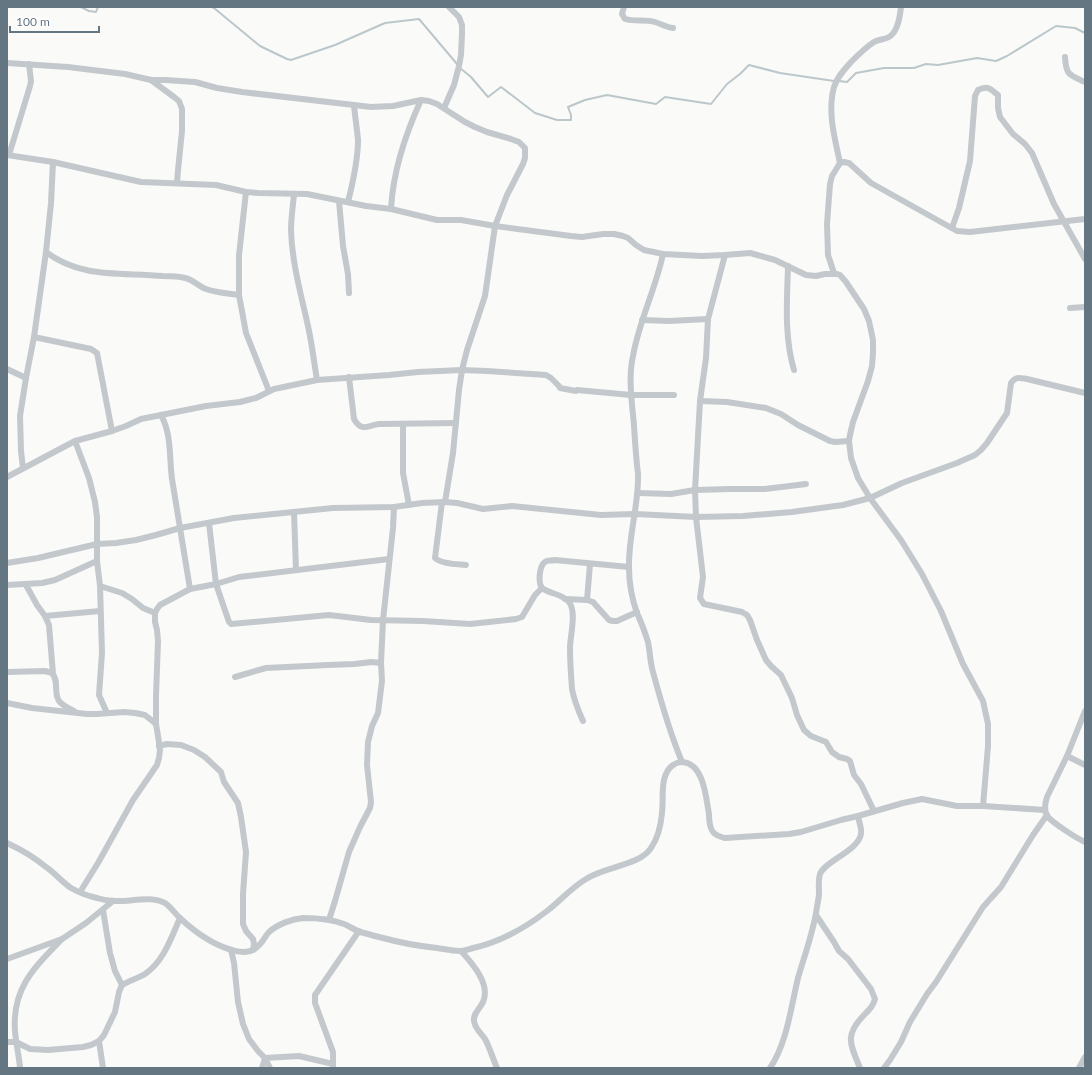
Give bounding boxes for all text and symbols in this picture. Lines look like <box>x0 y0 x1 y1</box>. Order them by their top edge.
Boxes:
scale bar <box>10 8 99 34</box>
text: 100 m <box>16 14 50 29</box>

